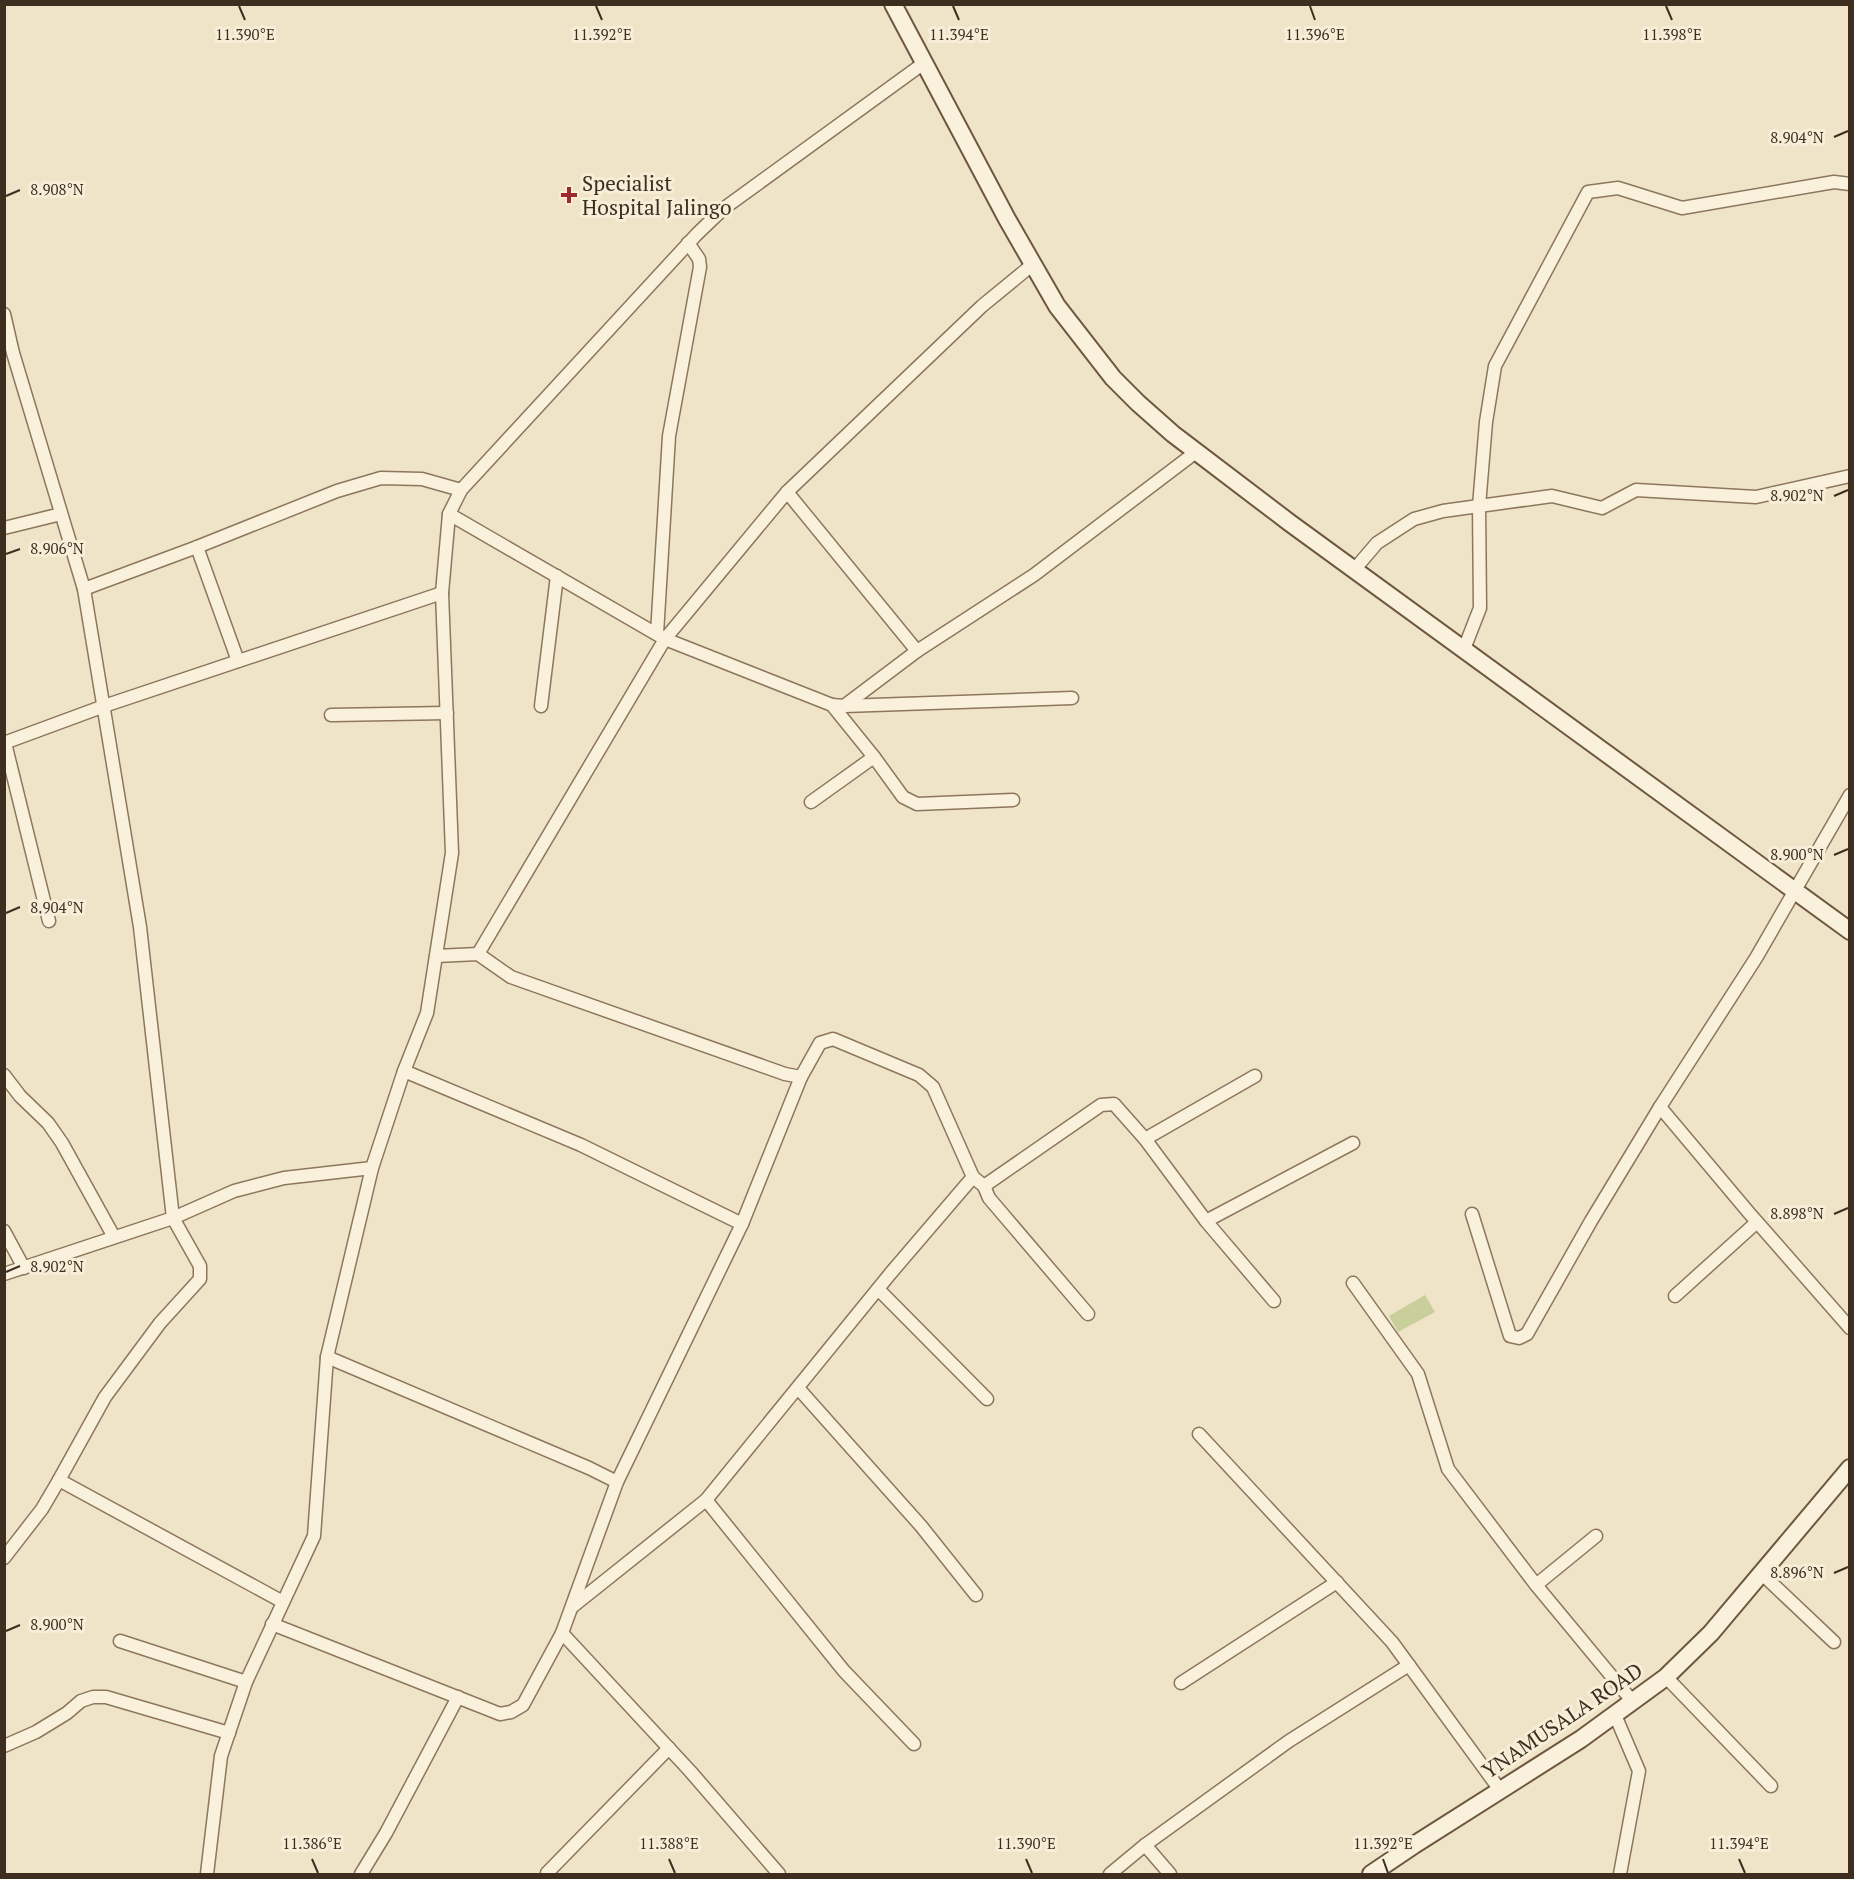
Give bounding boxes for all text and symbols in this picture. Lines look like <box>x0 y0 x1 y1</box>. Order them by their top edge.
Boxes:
text: 11.390°E <box>215 24 275 44</box>
text: 11.392°E <box>572 24 632 44</box>
text: 11.394°E <box>929 24 989 44</box>
text: 11.396°E <box>1285 24 1345 44</box>
text: 11.398°E <box>1642 24 1702 44</box>
text: 8.904°N <box>1770 127 1824 147</box>
place label: Specialist Hospital Jalingo <box>582 169 732 221</box>
text: 8.908°N <box>30 179 84 199</box>
marker: Specialist Hospital Jalingo <box>560 186 578 204</box>
text: 8.902°N <box>1770 485 1824 505</box>
text: 8.906°N <box>30 538 84 558</box>
text: 8.900°N <box>1770 844 1824 864</box>
text: 8.904°N <box>30 897 84 917</box>
text: 8.898°N <box>1770 1203 1824 1223</box>
text: 8.902°N <box>30 1256 84 1276</box>
text: 8.896°N <box>1770 1562 1824 1582</box>
text: 8.900°N <box>30 1614 84 1634</box>
street label: YNAMUSALA ROAD <box>1476 1656 1648 1784</box>
text: 11.386°E <box>282 1833 342 1853</box>
text: 11.388°E <box>639 1833 699 1853</box>
text: 11.390°E <box>996 1833 1056 1853</box>
text: 11.392°E <box>1353 1833 1413 1853</box>
text: 11.394°E <box>1709 1833 1769 1853</box>

